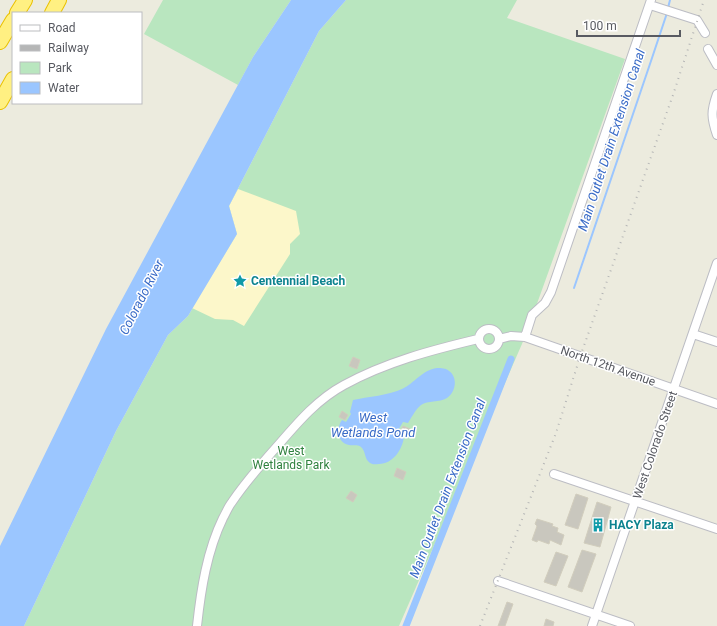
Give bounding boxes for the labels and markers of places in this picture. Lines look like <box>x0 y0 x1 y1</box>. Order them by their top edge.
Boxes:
place icon: Centennial Beach <box>232 273 248 289</box>
place label: Centennial Beach <box>251 274 346 288</box>
building icon: HACY Plaza <box>590 517 606 533</box>
place label: HACY Plaza <box>609 518 674 532</box>

